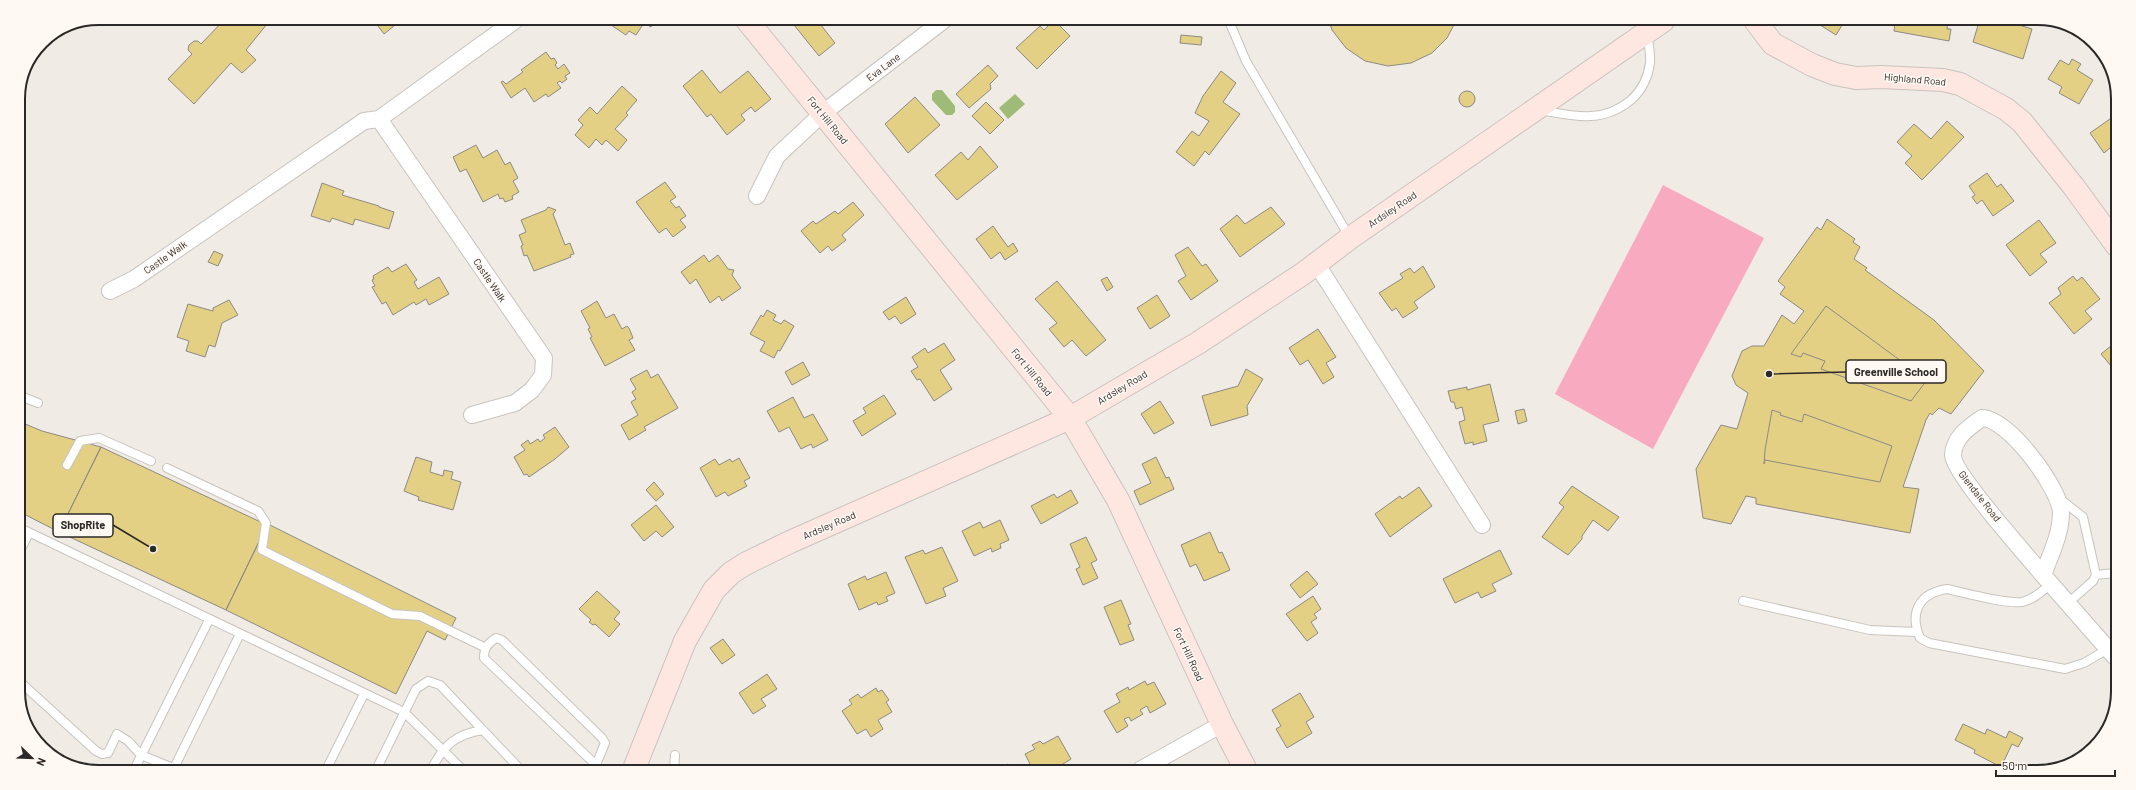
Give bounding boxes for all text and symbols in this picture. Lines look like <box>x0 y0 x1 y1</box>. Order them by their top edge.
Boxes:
street label: Eva Lane <box>864 50 902 84</box>
street label: Highland Road <box>1884 70 1946 88</box>
street label: Fort Hill Road <box>805 94 851 146</box>
street label: Ardsley Road <box>1365 188 1419 230</box>
street label: Castle Walk <box>141 238 189 276</box>
street label: Castle Walk <box>471 256 509 304</box>
street label: Fort Hill Road <box>1009 346 1055 398</box>
callout: Greenville School <box>1846 360 1946 383</box>
text: Greenville School <box>1854 365 1938 378</box>
street label: Ardsley Road <box>1095 367 1149 407</box>
street label: Glendale Road <box>1956 468 2004 524</box>
street label: Ardsley Road <box>801 509 857 541</box>
callout: ShopRite <box>53 514 113 537</box>
text: ShopRite <box>61 518 105 531</box>
street label: Fort Hill Road <box>1171 625 1207 683</box>
north arrow <box>12 738 52 778</box>
scale bar <box>1996 752 2115 778</box>
text: N <box>34 756 49 768</box>
text: 50 m <box>2002 758 2027 772</box>

